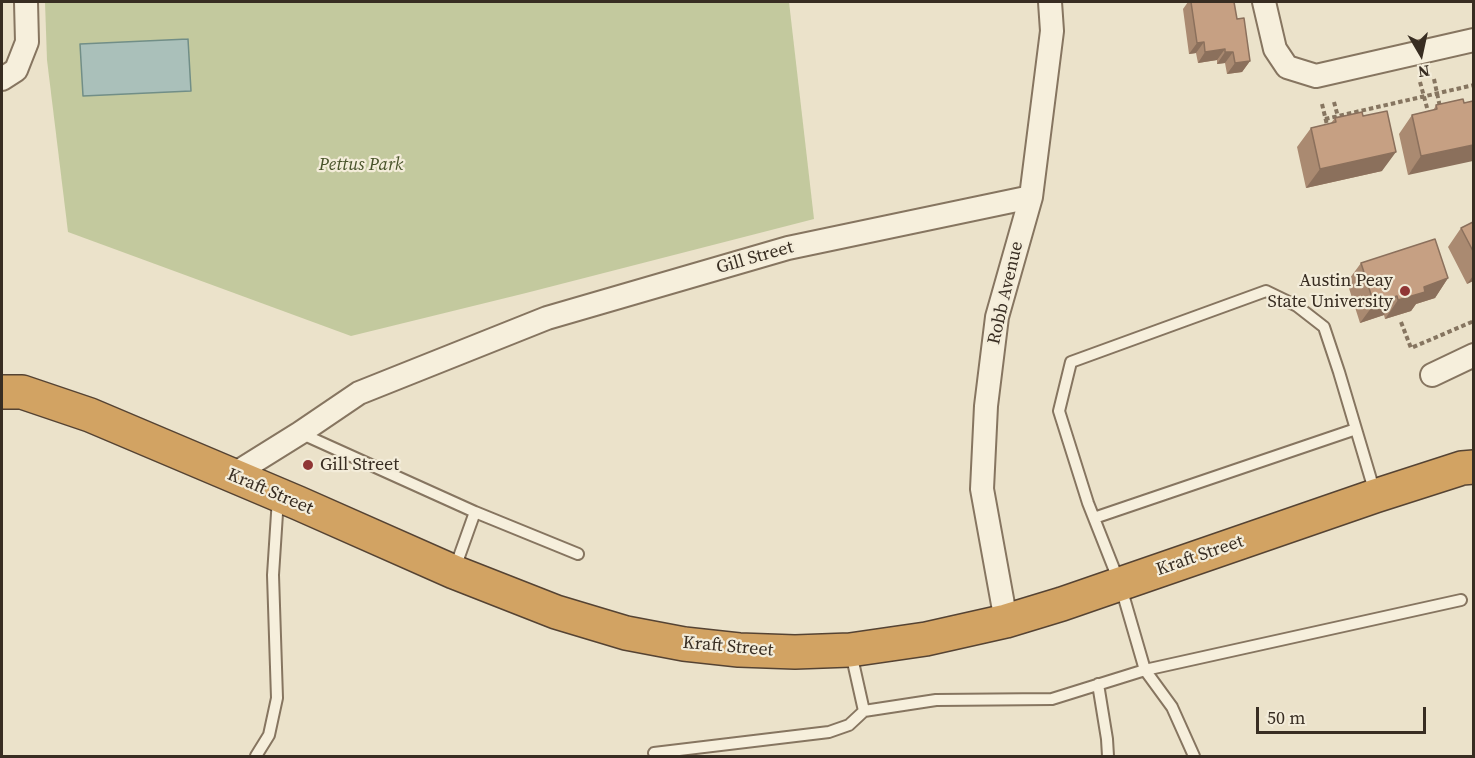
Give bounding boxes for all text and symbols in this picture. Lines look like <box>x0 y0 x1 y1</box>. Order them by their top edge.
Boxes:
north arrow <box>1391 24 1451 84</box>
text: N <box>1416 60 1431 84</box>
park label: Pettus Park <box>319 154 403 176</box>
street label: Gill Street <box>714 237 796 279</box>
street label: Robb Avenue <box>984 239 1028 347</box>
place label: Austin Peay State University <box>1268 270 1393 312</box>
marker: Austin Peay State University <box>1398 284 1412 298</box>
place label: Gill Street <box>320 454 399 476</box>
marker: Gill Street <box>301 458 315 472</box>
street label: Kraft Street <box>224 464 316 520</box>
street label: Kraft Street <box>1154 531 1246 581</box>
street label: Kraft Street <box>682 632 774 662</box>
scale bar <box>1259 695 1428 733</box>
text: 50 m <box>1267 705 1305 730</box>

